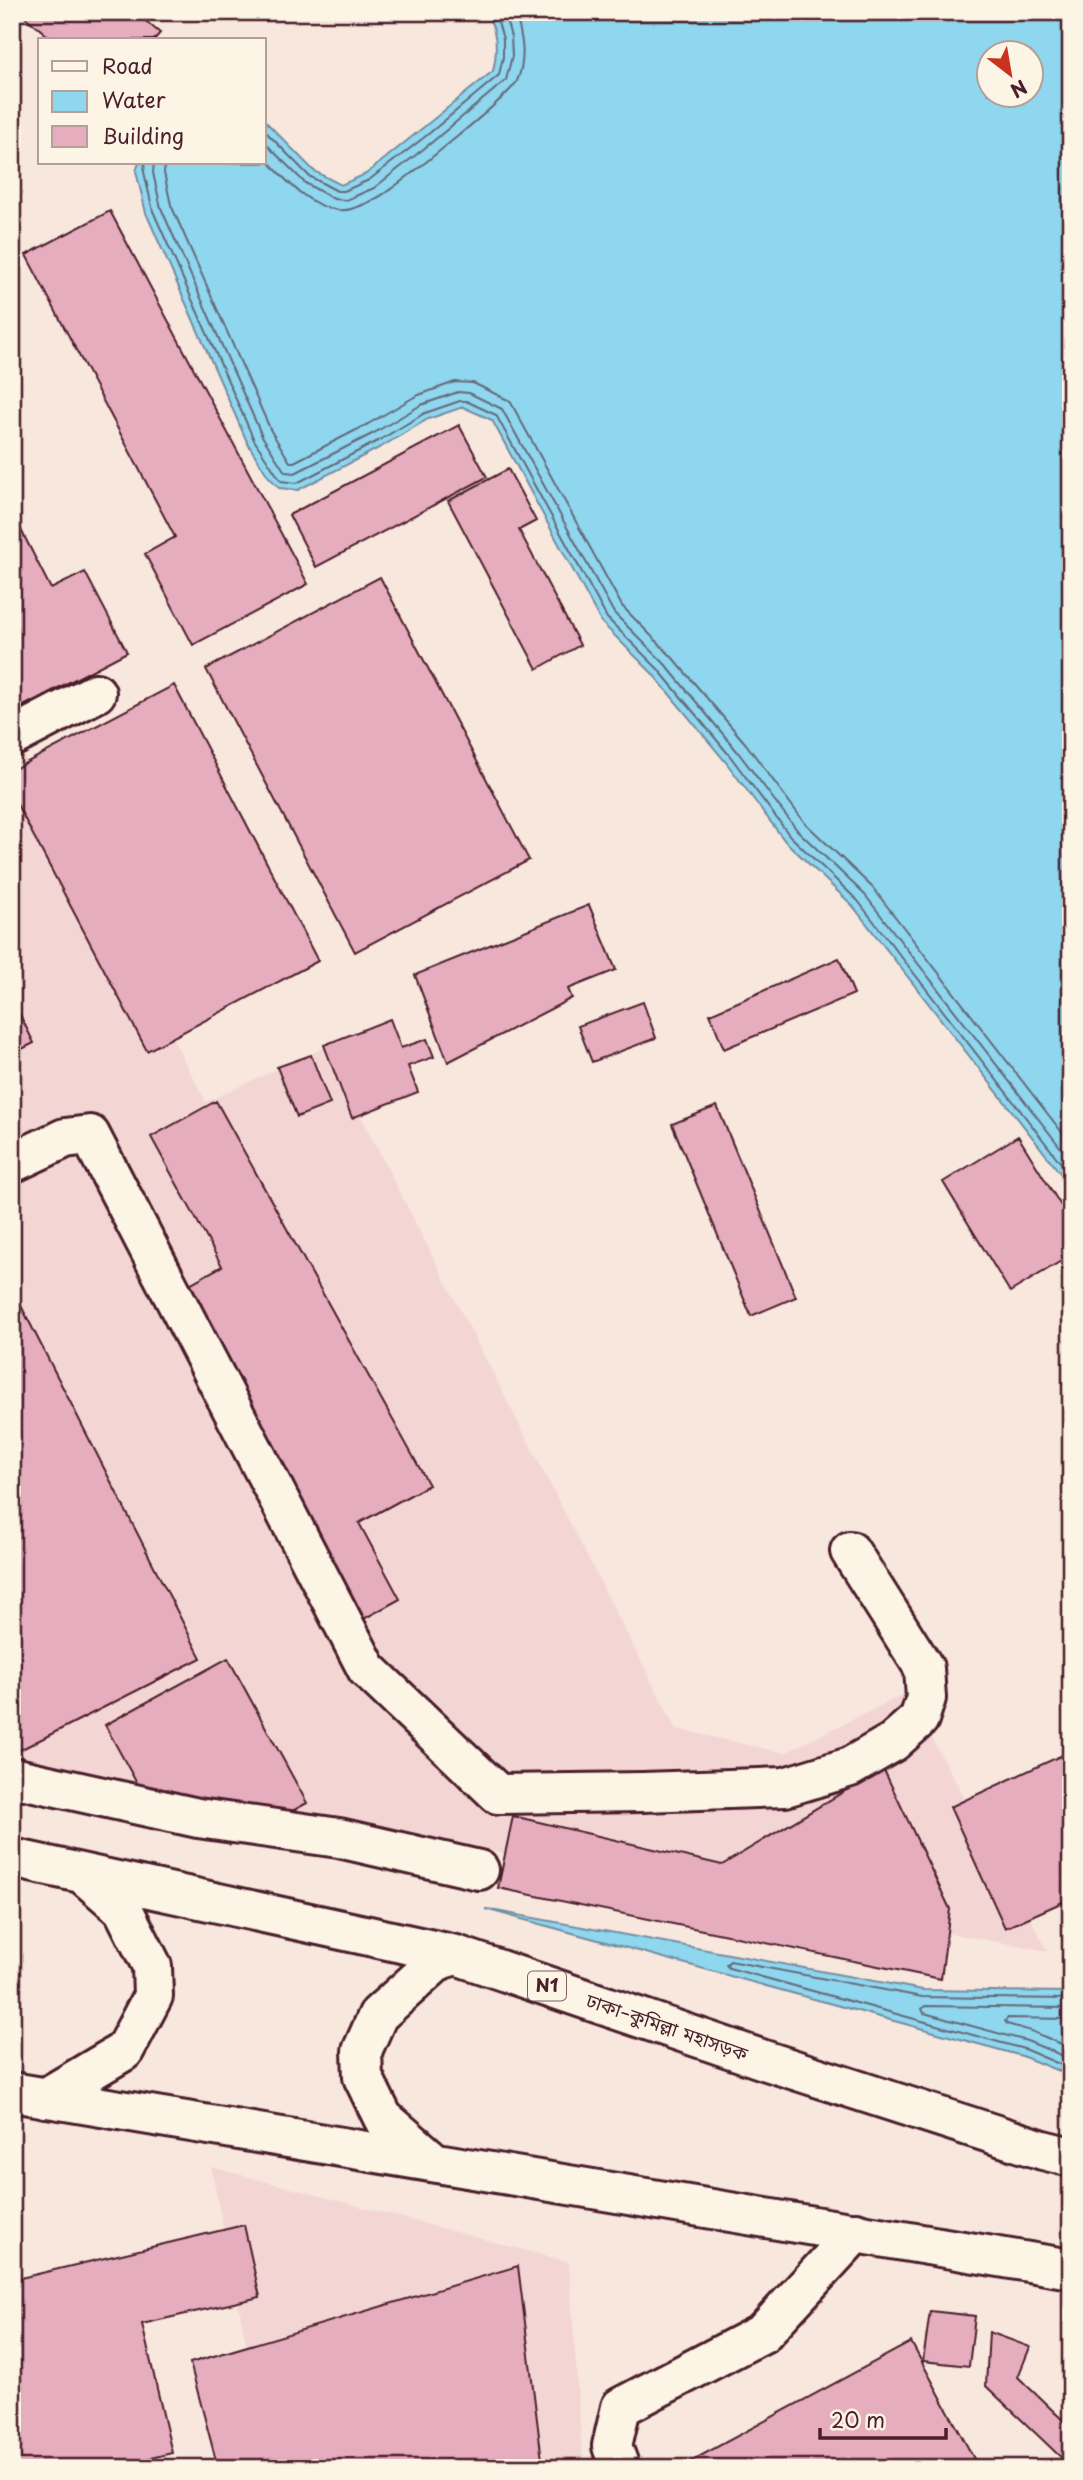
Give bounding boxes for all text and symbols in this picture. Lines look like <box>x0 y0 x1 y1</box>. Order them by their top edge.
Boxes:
legend <box>38 38 266 164</box>
north arrow <box>974 38 1044 108</box>
text: Road <box>102 49 153 81</box>
text: N <box>1006 74 1033 105</box>
text: Water <box>102 83 166 115</box>
text: Building <box>102 119 184 151</box>
road number: N1 <box>528 1972 566 2000</box>
street label: ঢাকা–কুমিল্লা মহাসড়ক <box>582 1985 753 2067</box>
scale bar <box>820 2396 946 2440</box>
text: 20 m <box>831 2403 885 2435</box>

